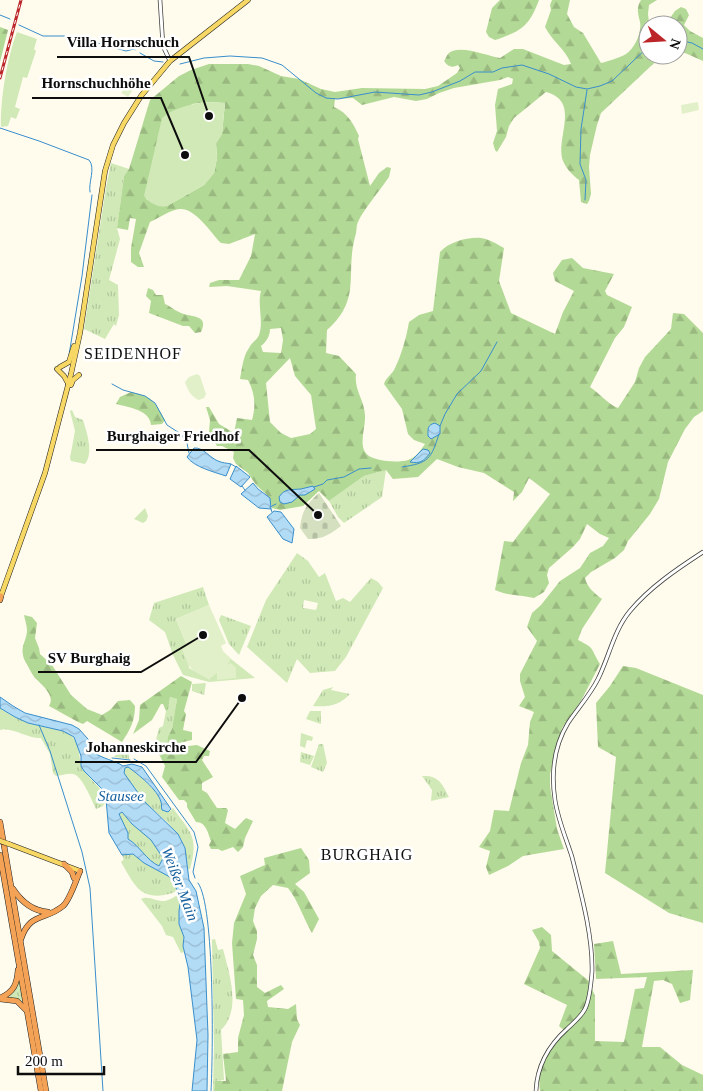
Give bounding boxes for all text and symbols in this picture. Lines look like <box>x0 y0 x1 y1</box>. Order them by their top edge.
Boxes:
north arrow <box>638 15 688 65</box>
callout: Villa Hornschuch <box>57 27 189 57</box>
text: Villa Hornschuch <box>67 34 180 50</box>
text: N <box>666 37 684 51</box>
callout: Hornschuchhöhe <box>32 68 161 98</box>
text: Hornschuchhöhe <box>41 75 151 91</box>
district label: SEIDENHOF <box>84 345 182 362</box>
callout: Burghaiger Friedhof <box>96 420 249 450</box>
text: Burghaiger Friedhof <box>107 428 240 444</box>
callout: SV Burghaig <box>38 642 141 672</box>
text: SV Burghaig <box>48 650 131 666</box>
callout: Johanneskirche <box>75 732 196 762</box>
text: Johanneskirche <box>86 739 187 755</box>
water label: Stausee <box>98 788 144 804</box>
water label: Weißer Main <box>159 845 201 923</box>
district label: BURGHAIG <box>321 846 413 863</box>
scale bar <box>18 1044 104 1076</box>
text: 200 m <box>25 1053 63 1069</box>

